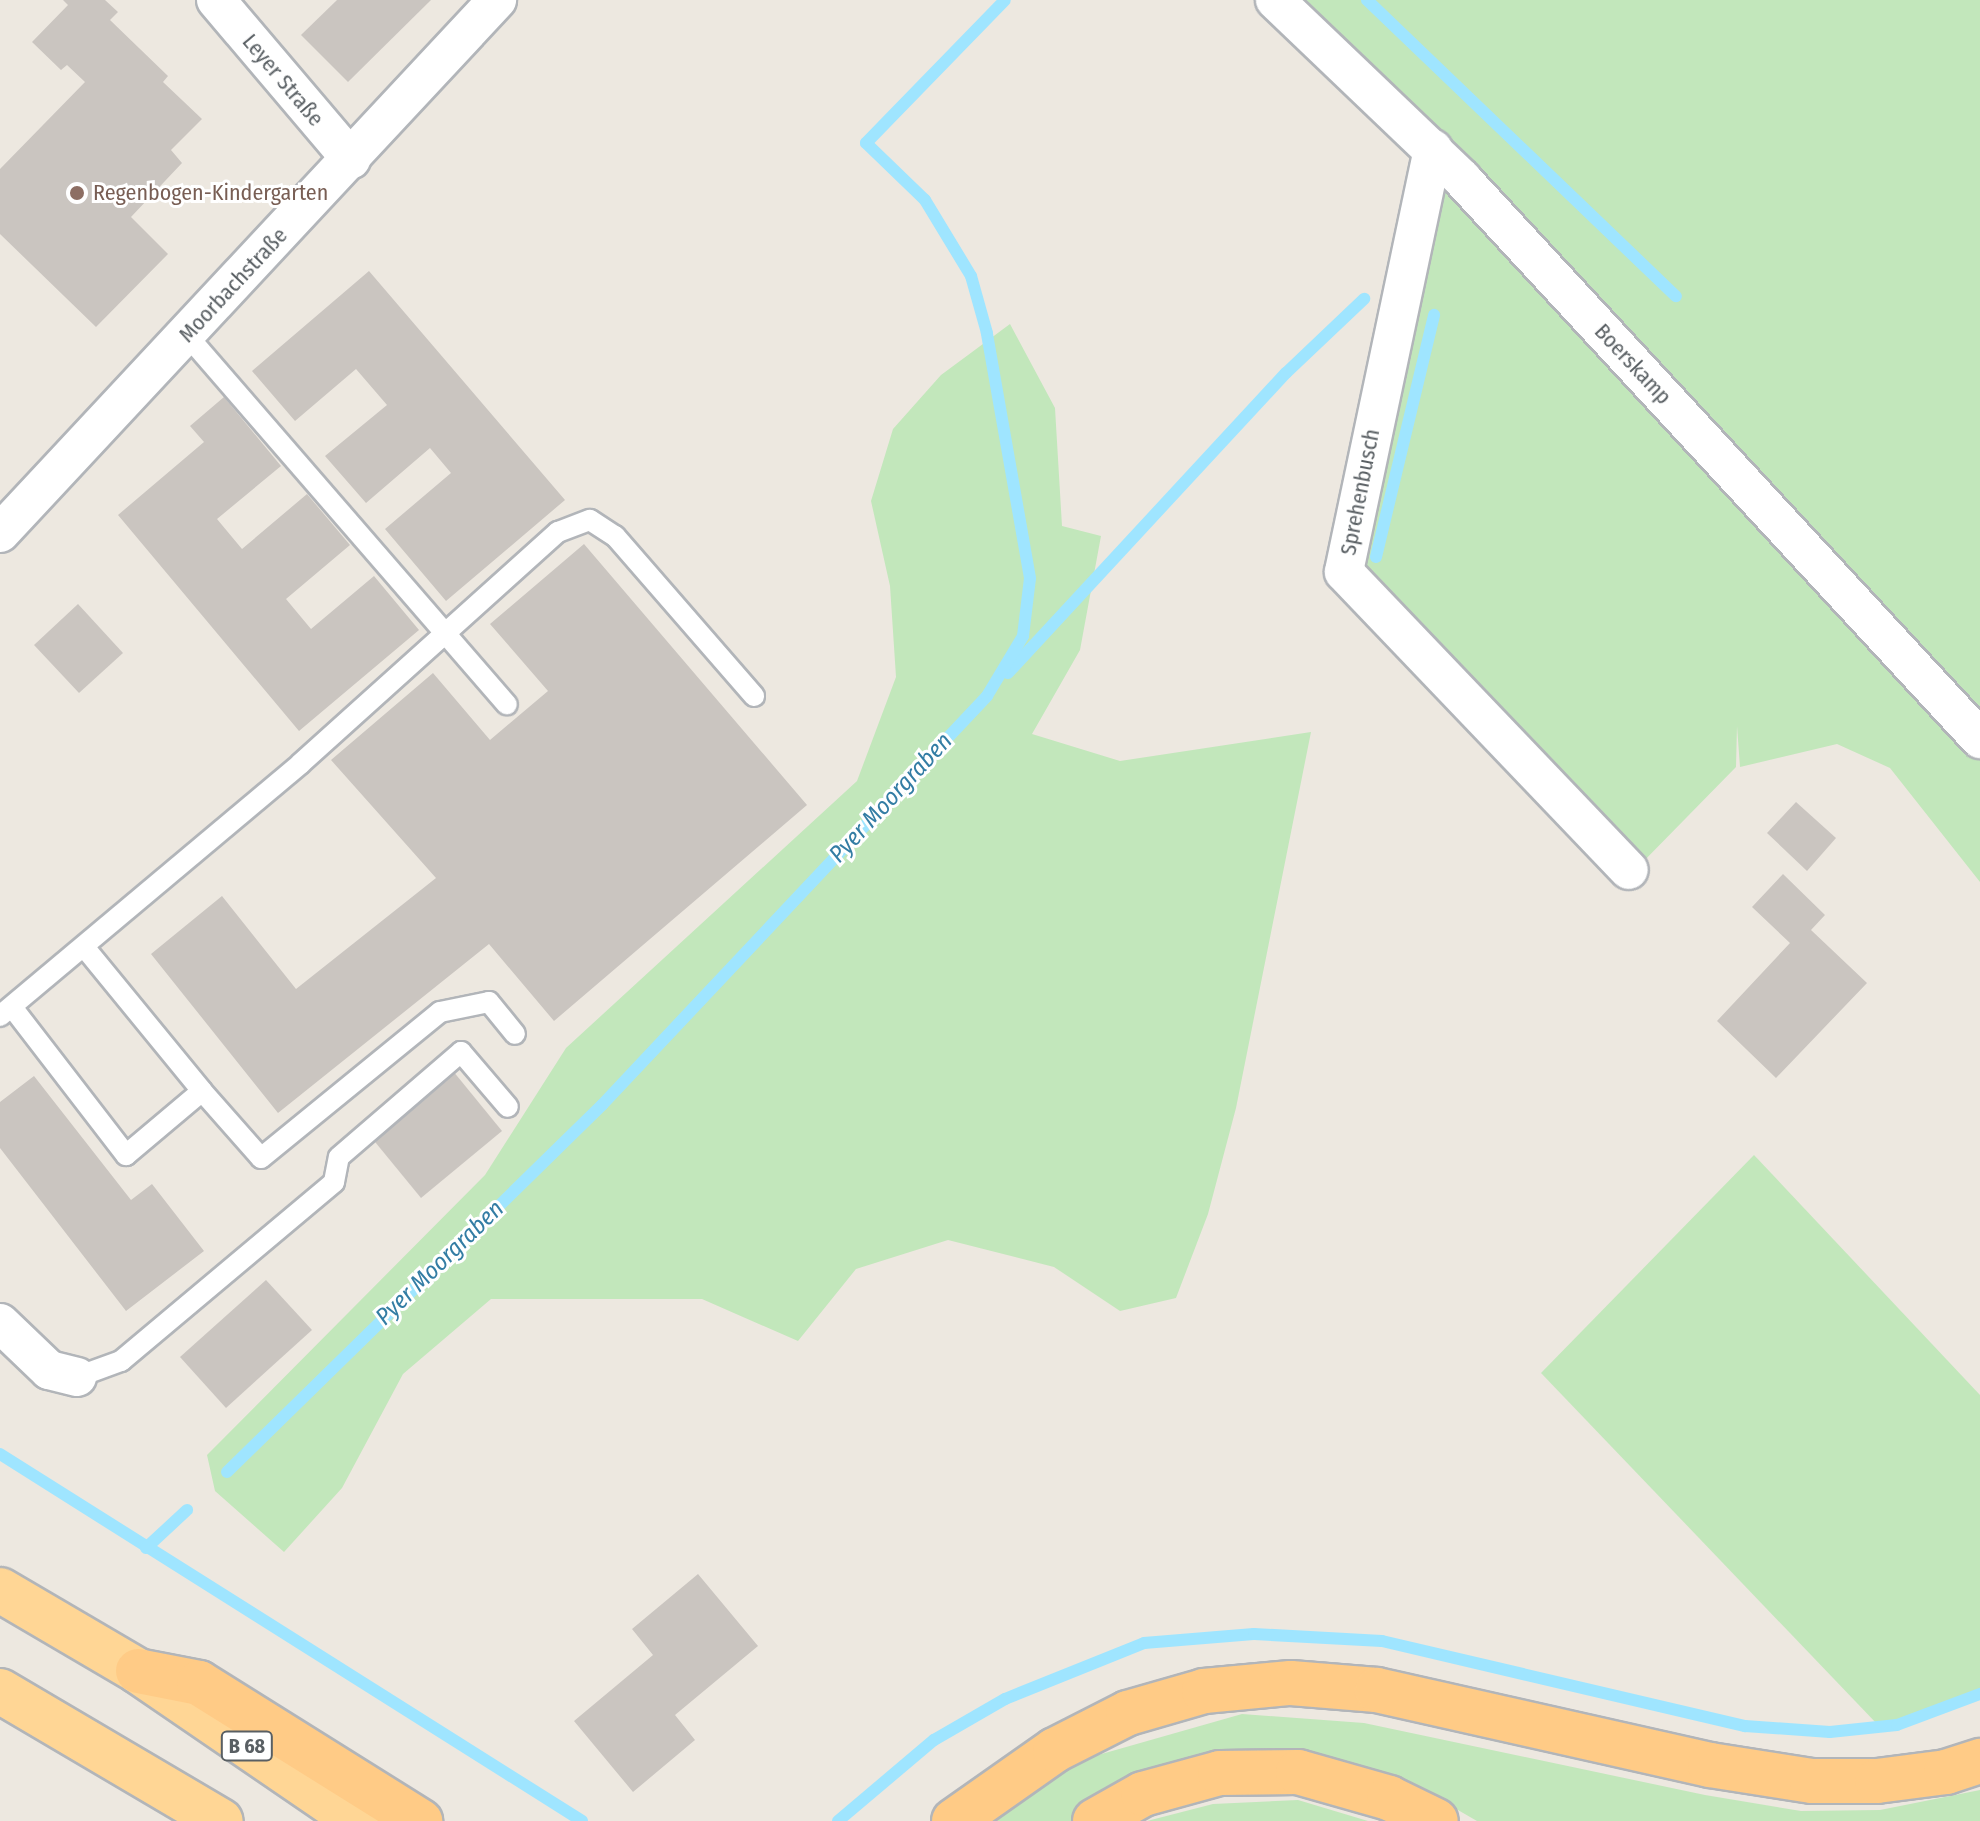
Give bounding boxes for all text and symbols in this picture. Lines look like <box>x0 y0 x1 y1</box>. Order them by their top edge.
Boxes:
street label: Leyer Straße <box>237 29 329 131</box>
place label: Regenbogen-Kindergarten <box>93 180 328 206</box>
marker: Regenbogen-Kindergarten <box>68 184 86 202</box>
street label: Moorbachstraße <box>173 222 293 348</box>
street label: Boerskamp <box>1589 318 1677 410</box>
street label: Sprehenbusch <box>1335 427 1385 557</box>
water label: Pyer Moorgraben <box>824 727 958 869</box>
water label: Pyer Moorgraben <box>370 1195 510 1331</box>
road number: B 68 <box>219 1730 275 1762</box>

